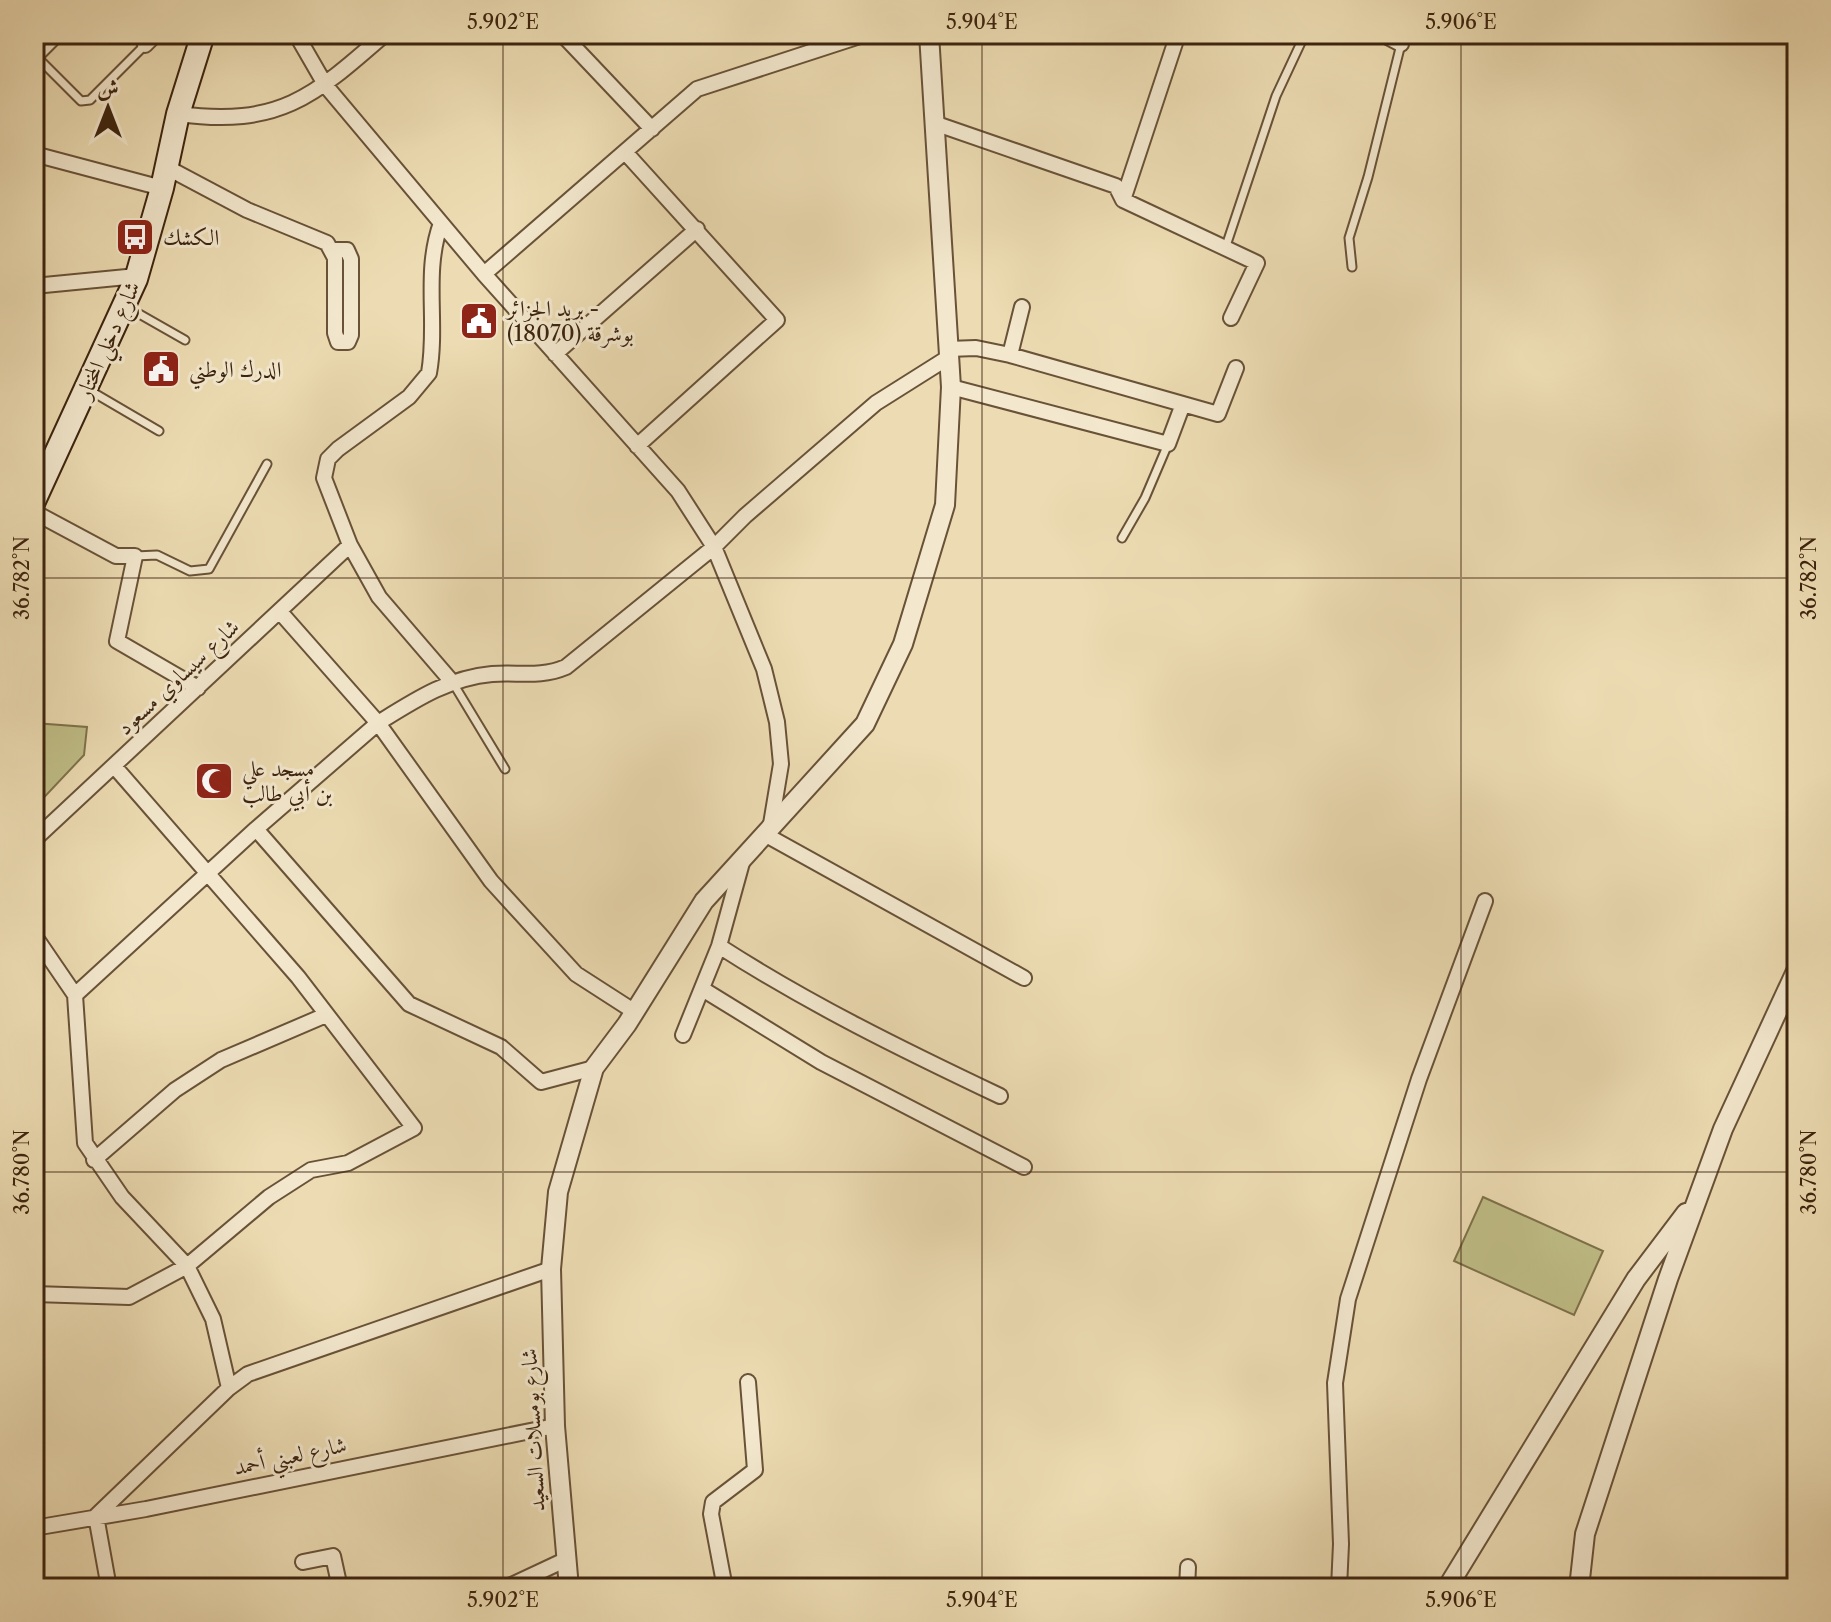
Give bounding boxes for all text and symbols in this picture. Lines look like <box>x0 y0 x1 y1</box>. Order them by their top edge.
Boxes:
text: 5.902°E <box>467 10 539 34</box>
text: 5.904°E <box>946 10 1018 34</box>
text: 5.906°E <box>1425 10 1497 34</box>
north arrow <box>68 68 148 148</box>
text: ش <box>97 75 119 102</box>
bus stop icon: الكشك <box>114 216 156 258</box>
place label: الكشك <box>163 224 219 251</box>
street label: شارع دخلي المختار <box>69 277 153 408</box>
place label: بريد الجزائر - بوشرقة (18070) <box>505 295 634 348</box>
public building icon: بريد الجزائر - بوشرقة (18070) <box>458 300 500 342</box>
public building icon: الدرك الوطني <box>140 348 182 390</box>
place label: الدرك الوطني <box>189 356 281 390</box>
text: 36.782°N <box>10 536 34 620</box>
text: 36.782°N <box>1797 536 1821 620</box>
street label: شارع سيساوي مسعود <box>111 613 248 744</box>
place label: مسجد علي بن أبي طالب <box>242 755 332 812</box>
mosque icon: مسجد علي بن أبي طالب <box>193 760 235 802</box>
text: 36.780°N <box>10 1129 34 1215</box>
text: 36.780°N <box>1797 1129 1821 1215</box>
street label: شارع بومسلات السعيد <box>515 1348 556 1512</box>
street label: شارع لعبني أحمد <box>231 1429 350 1488</box>
text: 5.902°E <box>467 1588 539 1612</box>
text: 5.904°E <box>946 1588 1018 1612</box>
text: 5.906°E <box>1425 1588 1497 1612</box>

